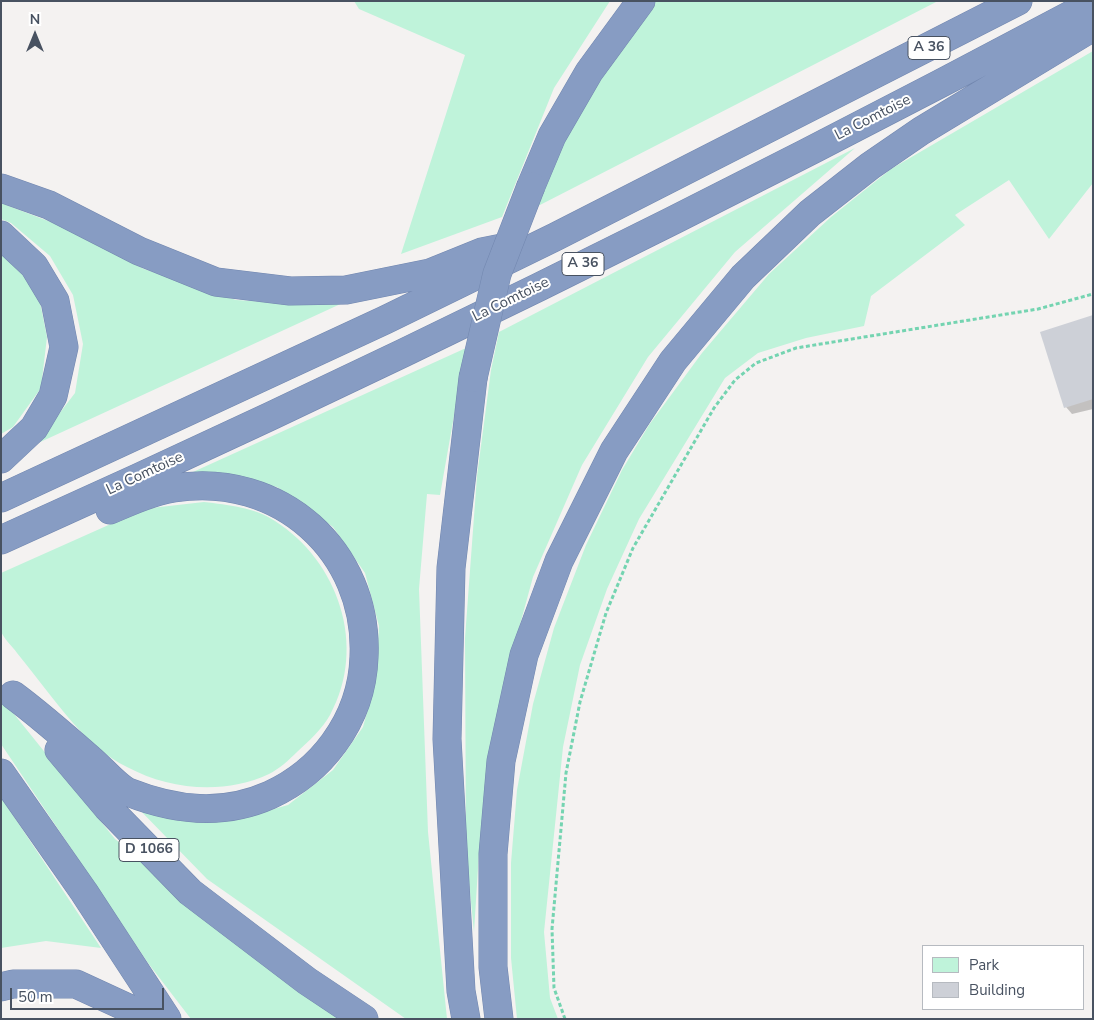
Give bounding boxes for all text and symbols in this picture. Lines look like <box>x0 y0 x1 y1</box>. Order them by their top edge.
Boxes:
north arrow <box>10 10 60 60</box>
text: N <box>30 10 40 29</box>
road number: A 36 <box>908 36 950 59</box>
street label: La Comtoise <box>832 91 914 145</box>
road number: A 36 <box>562 252 604 276</box>
street label: La Comtoise <box>470 274 552 326</box>
street label: La Comtoise <box>104 448 186 500</box>
road number: D 1066 <box>119 838 179 862</box>
legend <box>922 945 1084 1010</box>
text: Park <box>969 955 999 975</box>
scale bar <box>12 978 166 1010</box>
text: Building <box>969 980 1025 1000</box>
text: 50 m <box>18 987 53 1007</box>

